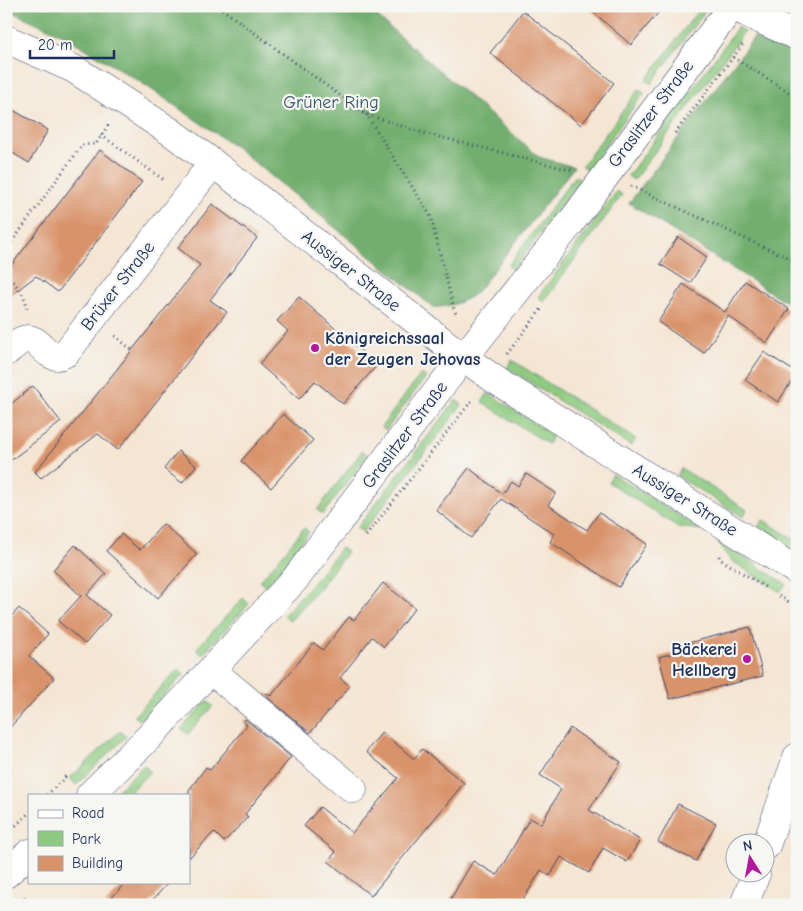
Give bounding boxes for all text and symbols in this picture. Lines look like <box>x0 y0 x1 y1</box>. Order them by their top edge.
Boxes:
scale bar <box>30 28 114 60</box>
text: 20 m <box>38 36 72 54</box>
street label: Graslitzer Straße <box>604 56 698 172</box>
park label: Grüner Ring <box>283 92 379 113</box>
street label: Aussiger Straße <box>297 226 405 316</box>
street label: Brüxer Straße <box>77 237 159 335</box>
place label: Königreichssaal der Zeugen Jehovas <box>325 328 481 370</box>
marker: Königreichssaal der Zeugen Jehovas <box>309 342 321 354</box>
street label: Graslitzer Straße <box>358 377 452 493</box>
street label: Aussiger Straße <box>629 459 741 541</box>
place label: Bäckerei Hellberg <box>671 639 737 681</box>
marker: Bäckerei Hellberg <box>741 653 753 665</box>
legend <box>28 794 190 884</box>
text: Road <box>72 804 104 822</box>
text: Park <box>72 830 101 848</box>
north arrow <box>726 834 776 884</box>
text: N <box>742 837 754 855</box>
text: Building <box>72 854 123 872</box>

